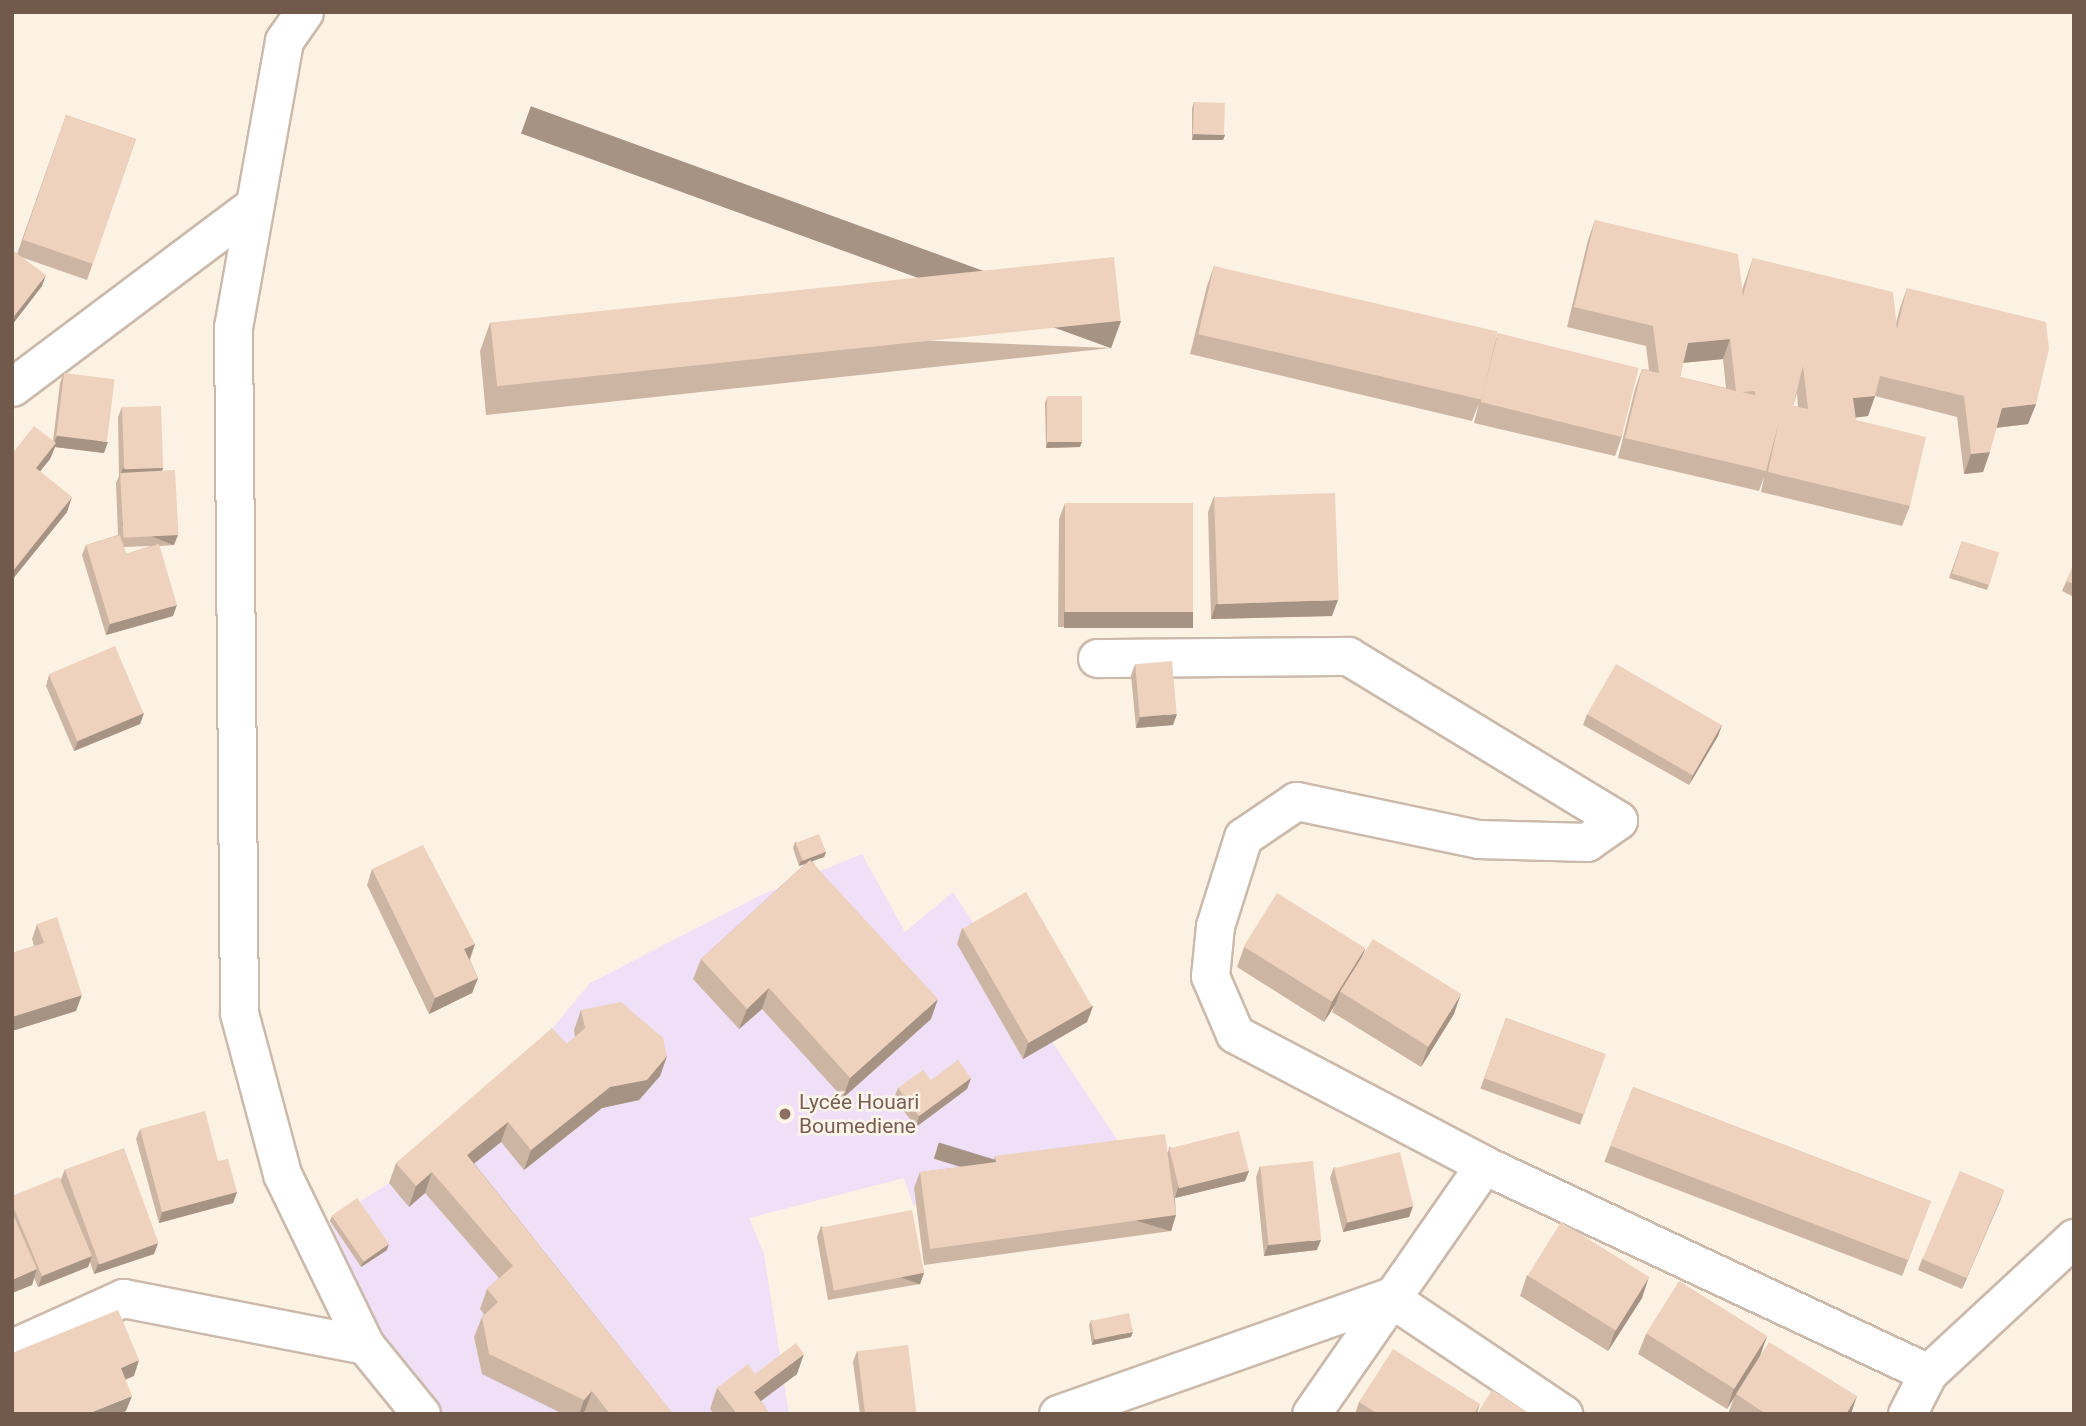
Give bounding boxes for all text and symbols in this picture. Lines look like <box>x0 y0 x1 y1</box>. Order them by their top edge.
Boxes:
place label: Lycée Houari Boumediene <box>799 1089 919 1139</box>
marker: Lycée Houari Boumediene <box>777 1106 793 1122</box>

